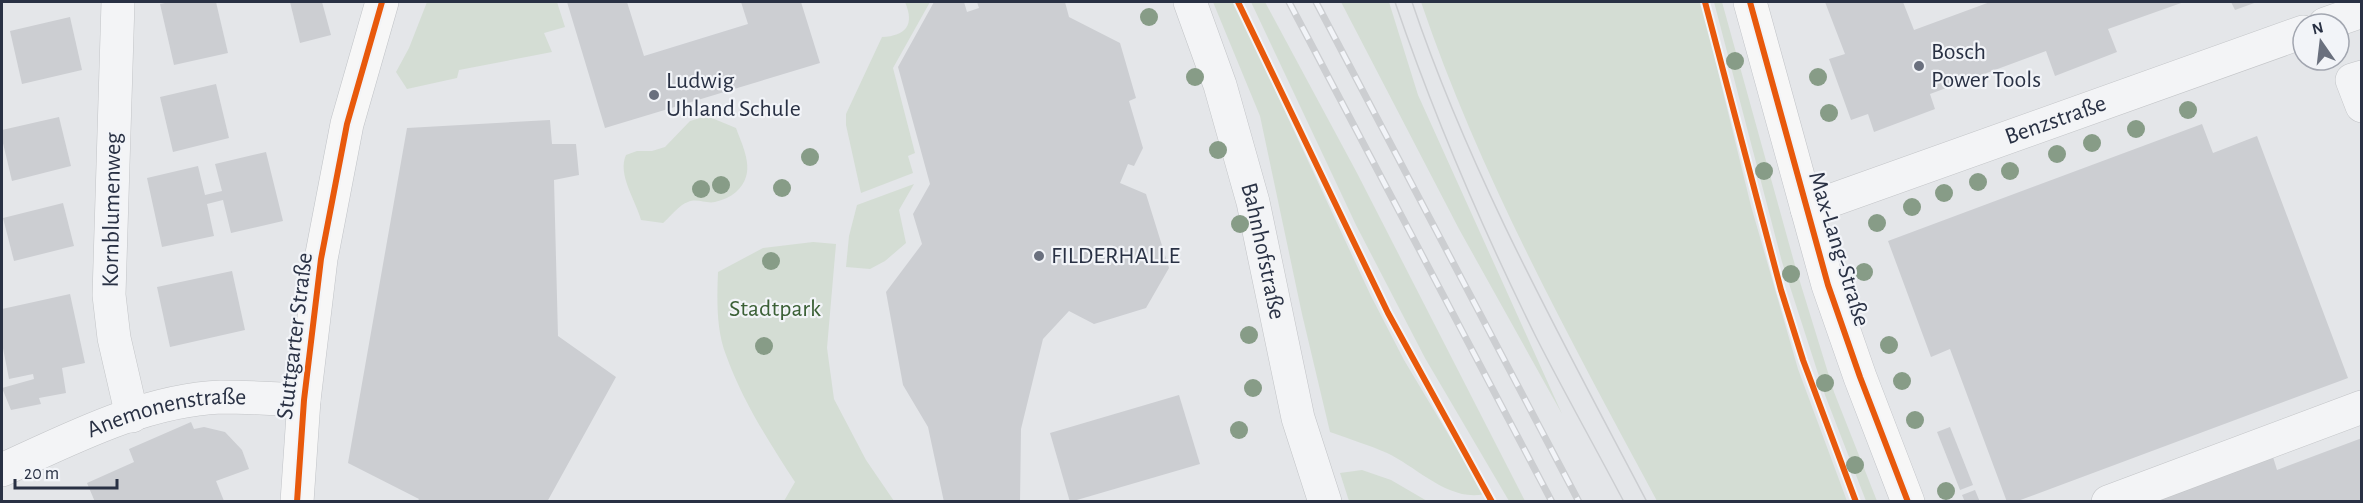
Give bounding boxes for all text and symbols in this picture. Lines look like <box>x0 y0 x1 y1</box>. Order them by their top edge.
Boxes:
north arrow <box>2291 12 2351 72</box>
text: N <box>2310 19 2325 38</box>
place label: Bosch Power Tools <box>1931 40 2041 92</box>
marker: Bosch Power Tools <box>1912 59 1926 73</box>
place label: Ludwig Uhland Schule <box>666 69 801 121</box>
marker: Ludwig Uhland Schule <box>647 88 661 102</box>
street label: Benzstraße <box>2002 91 2109 149</box>
street label: Kornblumenweg <box>99 132 125 288</box>
street label: Max-Lang-Straße <box>1804 169 1874 329</box>
street label: Bahnhofstraße <box>1236 180 1289 322</box>
place label: FILDERHALLE <box>1051 244 1180 268</box>
marker: FILDERHALLE <box>1032 249 1046 263</box>
street label: Stuttgarter Straße <box>273 251 317 421</box>
park label: Stadtpark <box>729 297 821 321</box>
street label: Anemonenstraße <box>83 385 247 442</box>
scale bar <box>15 452 117 490</box>
text: 20 m <box>24 465 59 483</box>

